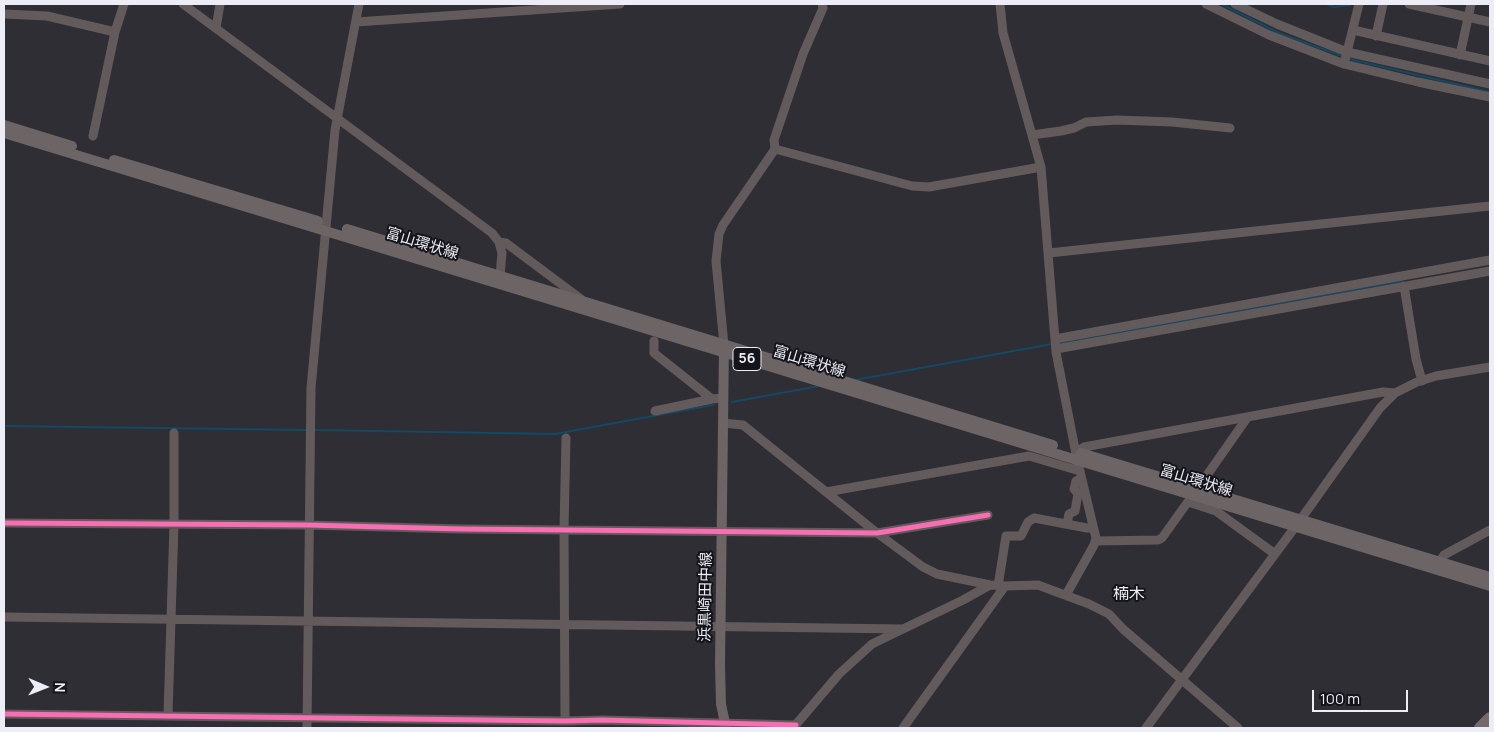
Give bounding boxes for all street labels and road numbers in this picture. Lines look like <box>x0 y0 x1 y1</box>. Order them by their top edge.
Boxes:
street label: 富山環状線 <box>384 224 460 264</box>
street label: 富山環状線 <box>771 342 847 382</box>
road number: 56 <box>733 348 761 370</box>
street label: 富山環状線 <box>1158 461 1234 501</box>
street label: 浜黒崎田中線 <box>696 552 716 642</box>

